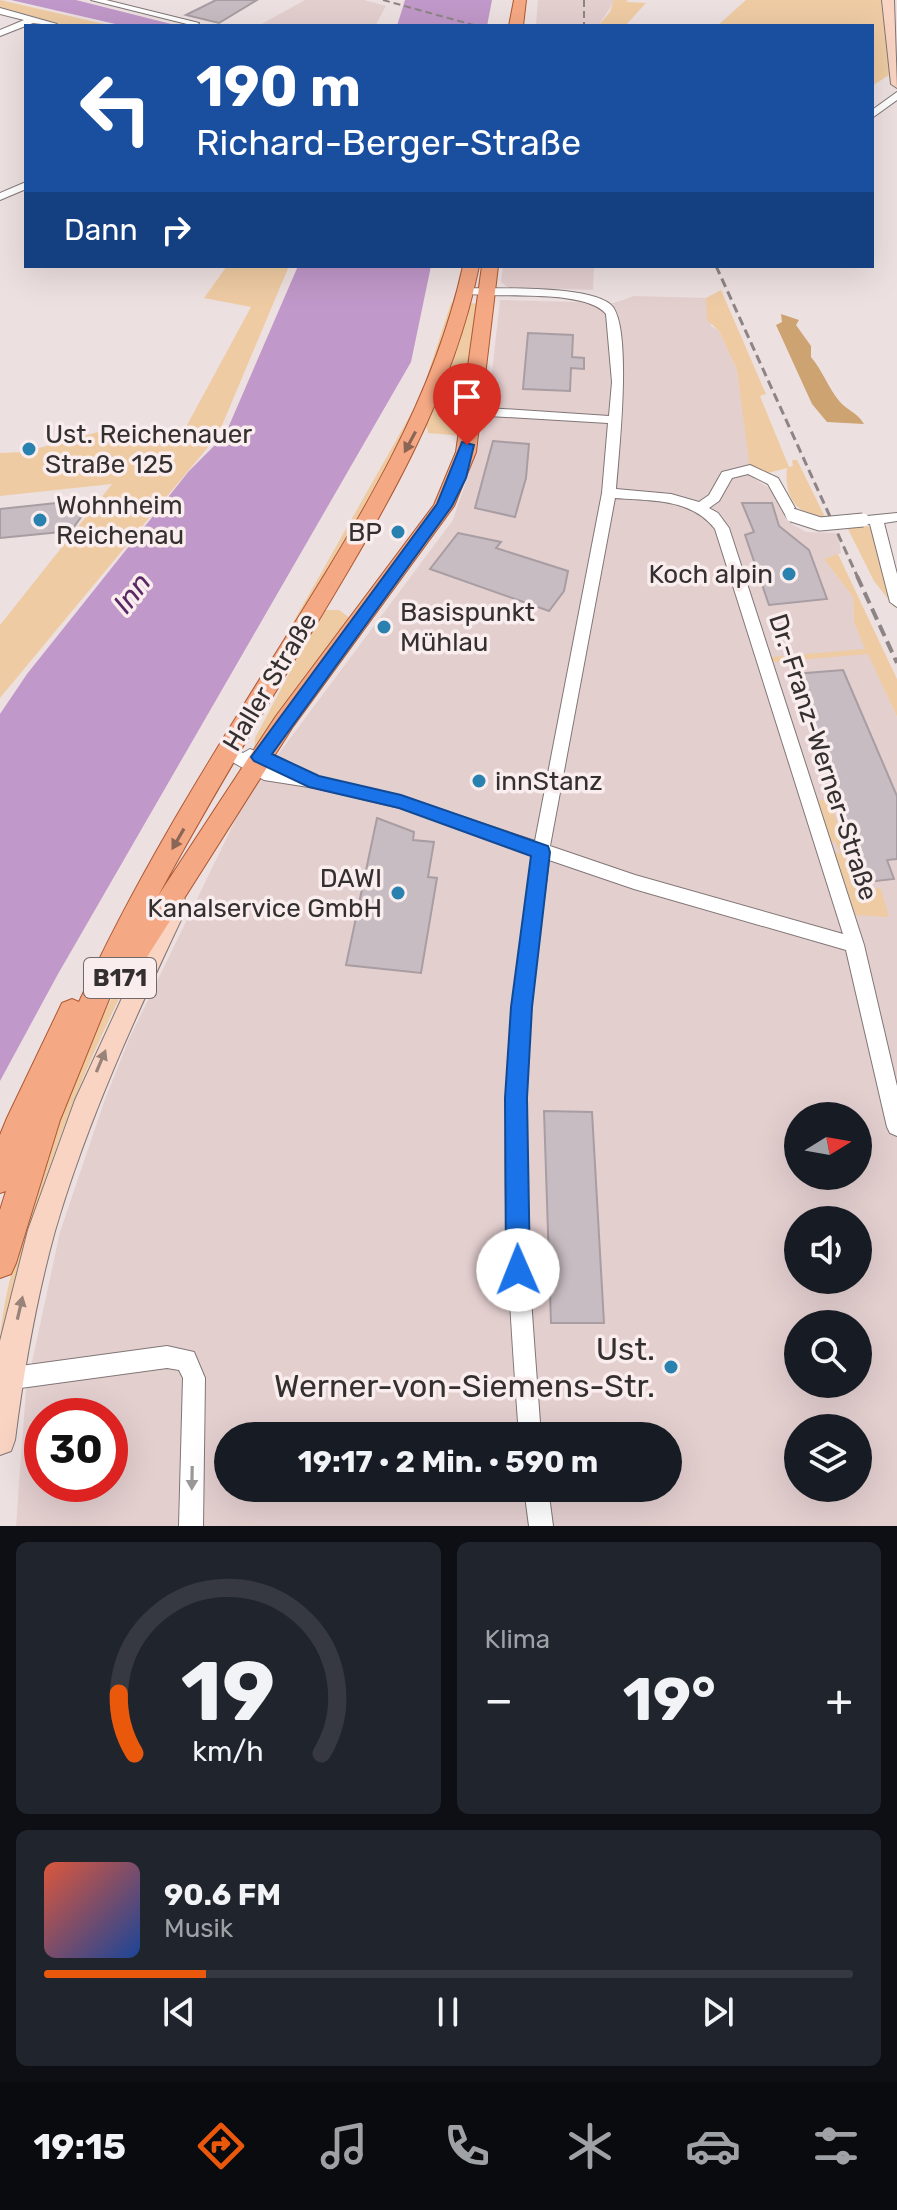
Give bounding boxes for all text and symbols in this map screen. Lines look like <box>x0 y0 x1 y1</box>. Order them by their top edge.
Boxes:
text: 190 m <box>196 54 361 120</box>
icon: left <box>64 56 168 160</box>
text: Richard-Berger-Straße <box>196 121 581 164</box>
icon: right <box>154 208 198 252</box>
text: Dann <box>64 212 138 248</box>
pin <box>433 363 501 445</box>
icon: arrive <box>445 375 489 419</box>
place label: Ust. Reichenauer Straße 125 <box>45 419 252 480</box>
one-way arrow <box>403 430 416 453</box>
marker: Ust. Reichenauer Straße 125 <box>20 440 38 458</box>
place label: Wohnheim Reichenau <box>56 490 184 551</box>
marker: Wohnheim Reichenau <box>31 511 49 529</box>
place label: BP <box>348 517 382 548</box>
marker: BP <box>389 523 407 541</box>
place label: Koch alpin <box>648 559 773 590</box>
marker: Koch alpin <box>780 565 798 583</box>
water label: Inn <box>106 566 158 620</box>
place label: Basispunkt Mühlau <box>400 597 535 658</box>
street label: Haller Straße <box>217 607 323 757</box>
street label: Dr.-Franz-Werner-Straße <box>762 610 884 904</box>
marker: Basispunkt Mühlau <box>375 618 393 636</box>
place label: innStanz <box>495 766 602 797</box>
marker: innStanz <box>470 772 488 790</box>
one-way arrow <box>171 828 185 850</box>
place label: DAWI Kanalservice GmbH <box>147 863 382 924</box>
marker: DAWI Kanalservice GmbH <box>389 884 407 902</box>
road number: B171 <box>84 958 156 998</box>
one-way arrow <box>95 1049 108 1073</box>
north arrow <box>784 1102 872 1190</box>
map controls <box>784 1102 872 1502</box>
button: sound <box>784 1206 872 1294</box>
position arrow <box>476 1228 560 1312</box>
one-way arrow <box>15 1295 27 1320</box>
button: search <box>784 1310 872 1398</box>
place label: Ust. Werner-von-Siemens-Str. <box>274 1330 655 1405</box>
marker: Ust. Werner-von-Siemens-Str. <box>662 1358 680 1376</box>
speed limit sign: 30 <box>24 1398 128 1502</box>
button: layers <box>784 1414 872 1502</box>
text: 19:17 · 2 Min. · 590 m <box>298 1444 598 1480</box>
one-way arrow <box>186 1466 198 1491</box>
text: Klima <box>485 1624 550 1655</box>
text: 19 <box>181 1642 276 1741</box>
text: 19° <box>623 1664 716 1735</box>
text: − <box>485 1674 513 1726</box>
text: + <box>826 1674 853 1726</box>
text: km/h <box>193 1734 264 1768</box>
text: 90.6 FM <box>164 1877 281 1913</box>
text: Musik <box>164 1913 233 1944</box>
icon: previous <box>157 1990 201 2034</box>
icon: pause <box>426 1990 470 2034</box>
icon: next <box>696 1990 740 2034</box>
icon: directions <box>193 2118 249 2174</box>
icon: music <box>316 2118 372 2174</box>
icon: phone <box>439 2118 495 2174</box>
icon: climate <box>562 2118 618 2174</box>
icon: car <box>685 2118 741 2174</box>
icon: filters <box>808 2118 864 2174</box>
text: 19:15 <box>33 2125 126 2168</box>

